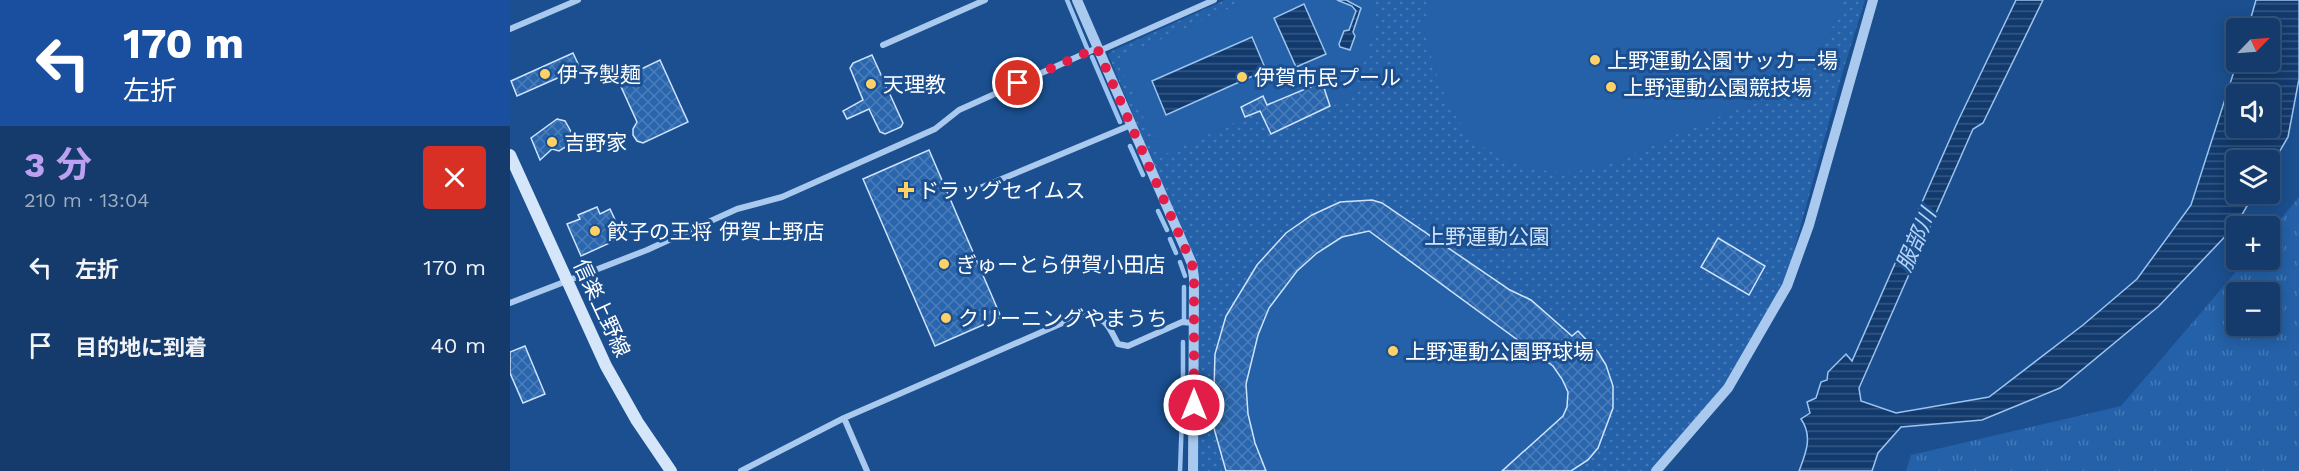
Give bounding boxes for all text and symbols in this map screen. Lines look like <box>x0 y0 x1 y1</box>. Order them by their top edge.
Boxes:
north arrow <box>2226 18 2280 72</box>
map controls <box>2226 18 2280 336</box>
text: 170 m <box>123 19 244 68</box>
icon: left <box>24 24 102 102</box>
place label: 上野運動公園サッカー場 <box>1607 48 1838 73</box>
marker: 上野運動公園サッカー場 <box>1588 53 1602 67</box>
pin <box>992 57 1043 108</box>
place label: 伊予製麺 <box>557 62 641 87</box>
place label: 伊賀市民プール <box>1254 65 1401 90</box>
icon: arrive <box>1001 66 1034 99</box>
marker: 伊予製麺 <box>538 67 552 81</box>
marker: 伊賀市民プール <box>1235 70 1249 84</box>
place label: 天理教 <box>883 72 946 97</box>
text: 左折 <box>123 75 177 107</box>
place label: 上野運動公園競技場 <box>1623 75 1812 100</box>
marker: 天理教 <box>864 77 878 91</box>
marker: 上野運動公園競技場 <box>1604 80 1618 94</box>
button: sound <box>2226 84 2280 138</box>
place label: 吉野家 <box>564 130 627 155</box>
marker: 吉野家 <box>545 135 559 149</box>
text: 3 分 <box>24 144 92 186</box>
button: close <box>423 146 486 209</box>
button: layers <box>2226 150 2280 204</box>
place label: ドラッグセイムス <box>918 178 1086 203</box>
marker: ドラッグセイムス <box>899 183 913 197</box>
text: 210 m · 13:04 <box>24 188 150 212</box>
water label: 服部川 <box>1891 203 1942 275</box>
button: + <box>2226 216 2280 270</box>
place label: 餃子の王将 伊賀上野店 <box>607 219 824 244</box>
marker: 餃子の王将 伊賀上野店 <box>588 224 602 238</box>
park label: 上野運動公園 <box>1424 224 1550 249</box>
icon: left <box>24 251 57 284</box>
place label: ぎゅーとら伊賀小田店 <box>956 252 1165 277</box>
text: 170 m <box>423 255 486 280</box>
street label: 信楽上野線 <box>568 255 636 361</box>
text: 左折 <box>75 257 119 282</box>
marker: ぎゅーとら伊賀小田店 <box>937 257 951 271</box>
button: − <box>2226 282 2280 336</box>
place label: クリーニングやまうち <box>958 306 1168 331</box>
marker: クリーニングやまうち <box>939 311 953 325</box>
icon: arrive <box>24 329 57 362</box>
text: 40 m <box>430 333 486 358</box>
text: 目的地に到着 <box>75 335 207 360</box>
place label: 上野運動公園野球場 <box>1405 339 1594 364</box>
marker: 上野運動公園野球場 <box>1386 344 1400 358</box>
position arrow <box>1162 373 1226 437</box>

